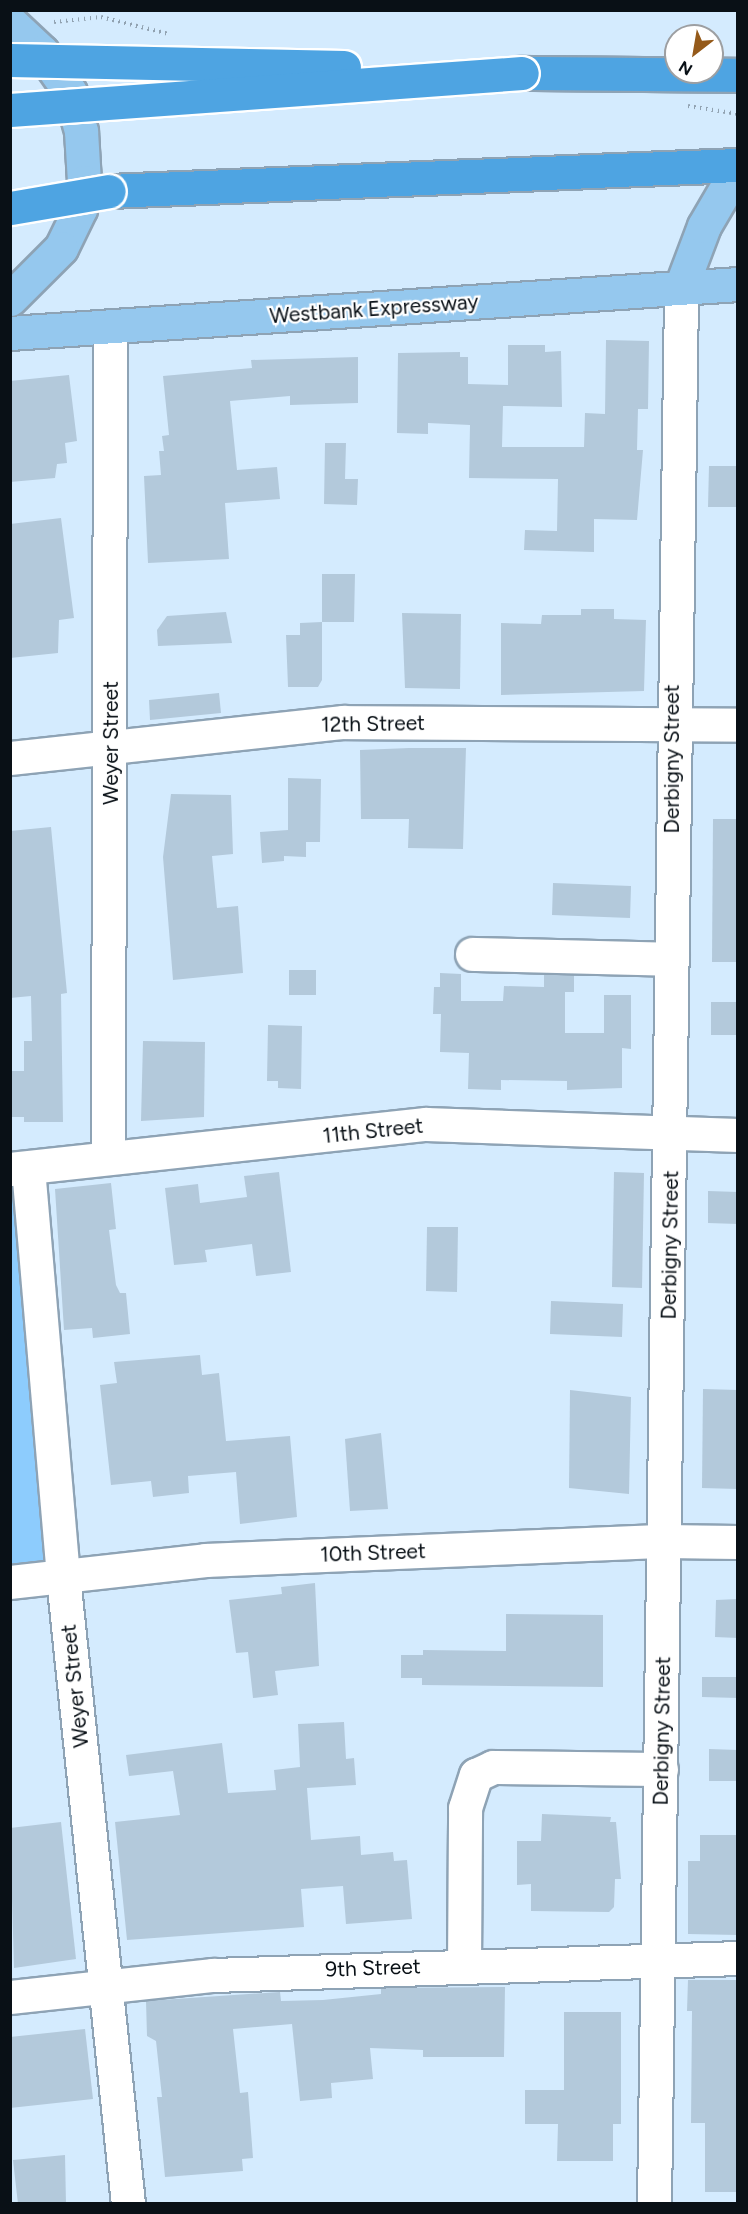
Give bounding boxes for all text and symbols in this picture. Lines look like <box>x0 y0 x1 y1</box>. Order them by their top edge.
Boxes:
north arrow <box>664 24 724 84</box>
text: N <box>675 57 696 79</box>
street label: Westbank Expressway <box>269 289 479 329</box>
street label: Weyer Street <box>98 681 124 805</box>
street label: Derbigny Street <box>659 684 685 834</box>
street label: 12th Street <box>321 710 425 738</box>
street label: 11th Street <box>321 1113 425 1149</box>
street label: Derbigny Street <box>656 1170 684 1320</box>
street label: 10th Street <box>320 1539 426 1567</box>
street label: Weyer Street <box>56 1623 94 1749</box>
street label: Derbigny Street <box>648 1656 676 1806</box>
street label: 9th Street <box>325 1954 421 1982</box>

